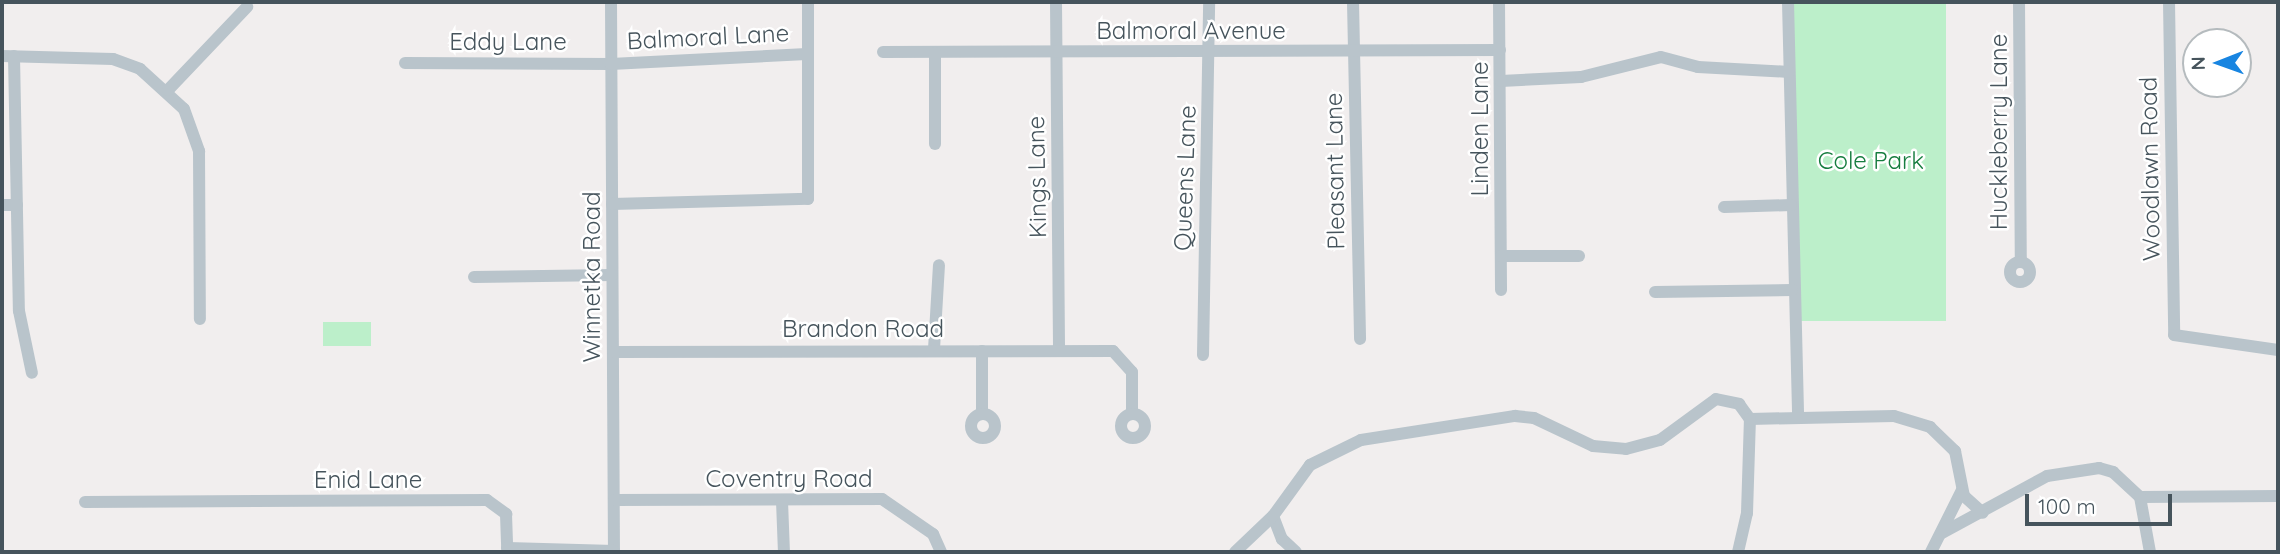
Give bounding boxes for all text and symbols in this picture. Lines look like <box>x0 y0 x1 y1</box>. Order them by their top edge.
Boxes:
street label: Balmoral Avenue <box>1096 17 1286 45</box>
street label: Balmoral Lane <box>626 18 790 56</box>
street label: Eddy Lane <box>449 28 567 56</box>
north arrow <box>2182 28 2252 98</box>
street label: Huckleberry Lane <box>1985 34 2013 230</box>
text: N <box>2186 56 2210 71</box>
street label: Linden Lane <box>1466 61 1494 197</box>
street label: Woodlawn Road <box>2134 77 2166 261</box>
street label: Pleasant Lane <box>1319 92 1351 250</box>
street label: Queens Lane <box>1168 105 1202 251</box>
street label: Kings Lane <box>1022 116 1052 238</box>
park label: Cole Park <box>1818 147 1924 175</box>
street label: Winnetka Road <box>578 191 606 363</box>
street label: Brandon Road <box>782 315 944 343</box>
street label: Coventry Road <box>705 465 873 493</box>
street label: Enid Lane <box>314 466 422 494</box>
scale bar <box>2028 480 2175 524</box>
text: 100 m <box>2038 493 2096 519</box>

